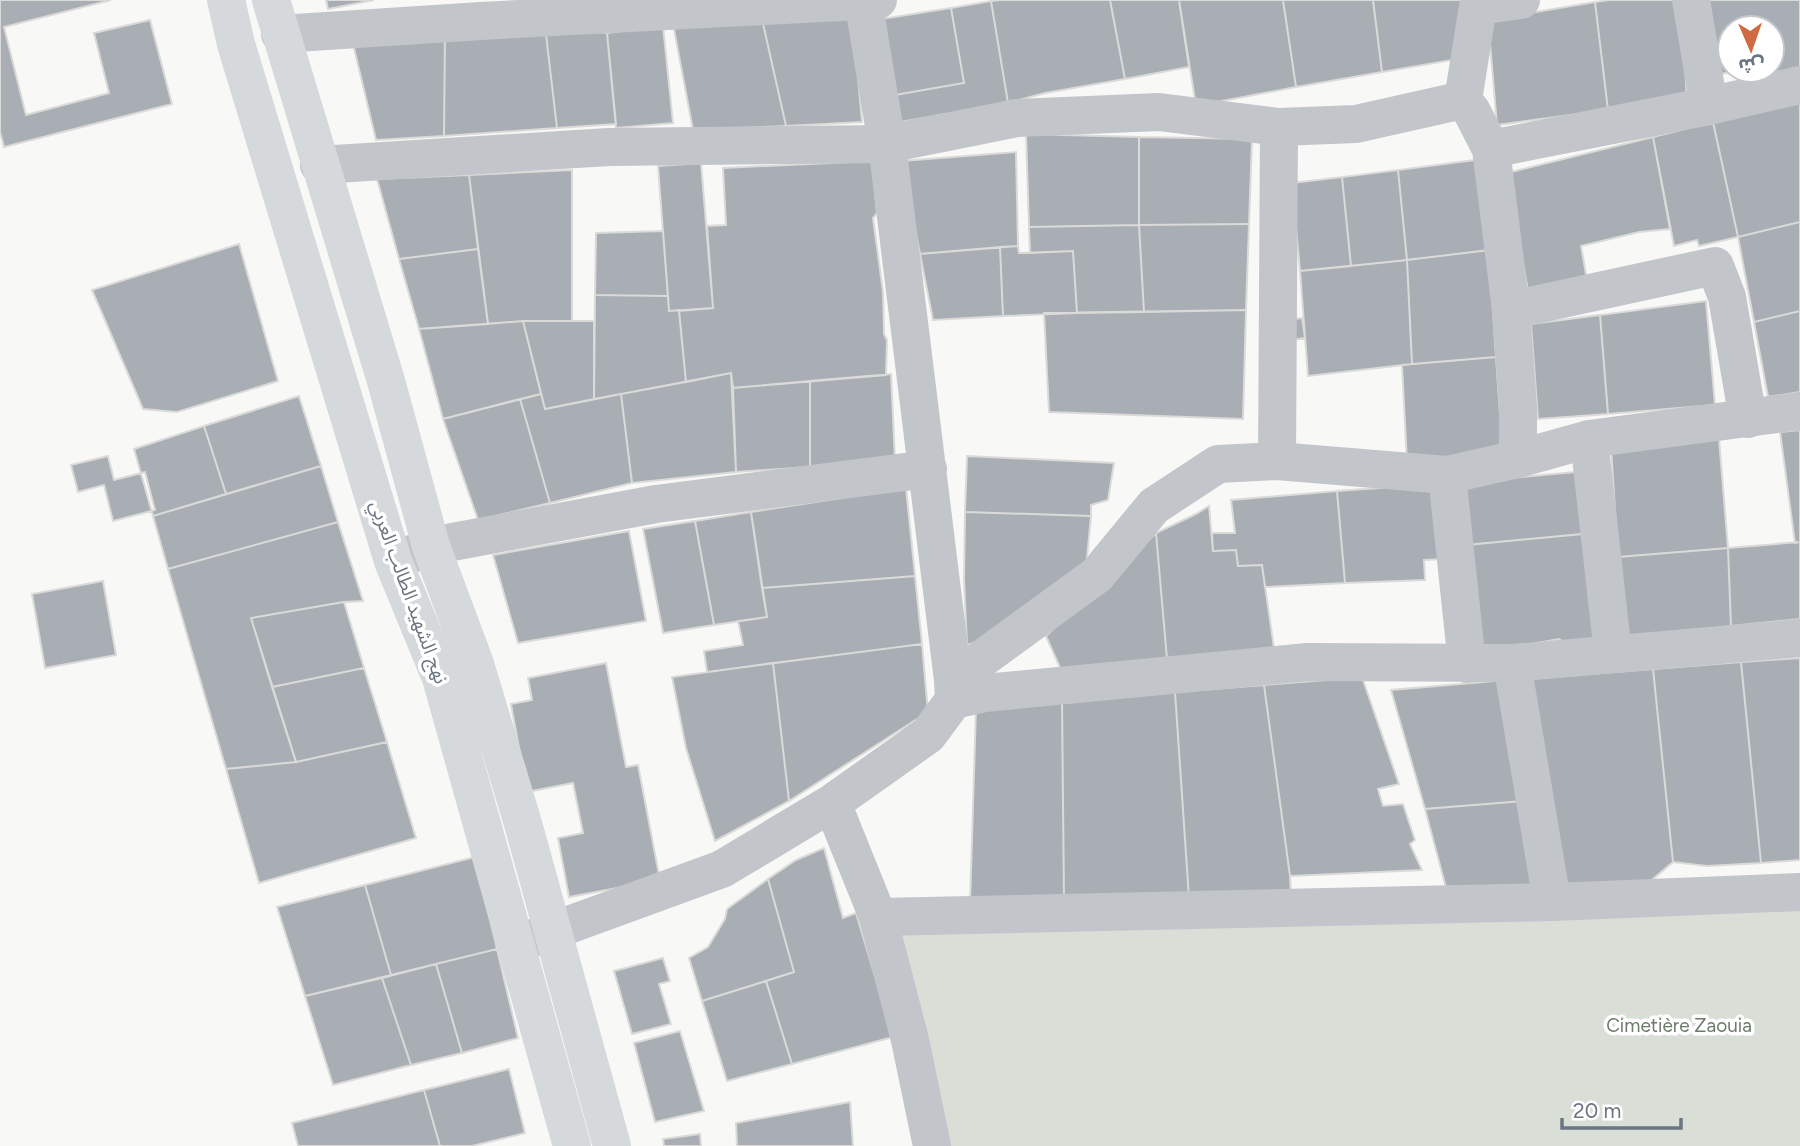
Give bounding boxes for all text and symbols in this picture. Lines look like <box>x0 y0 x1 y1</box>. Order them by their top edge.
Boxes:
north arrow <box>1716 14 1786 84</box>
text: ش <box>1738 54 1765 77</box>
street label: نهج الشهيد الطالب العربي <box>362 497 453 688</box>
park label: Cimetière Zaouia <box>1606 1014 1752 1037</box>
scale bar <box>1562 1086 1681 1130</box>
text: 20 m <box>1573 1098 1621 1123</box>

